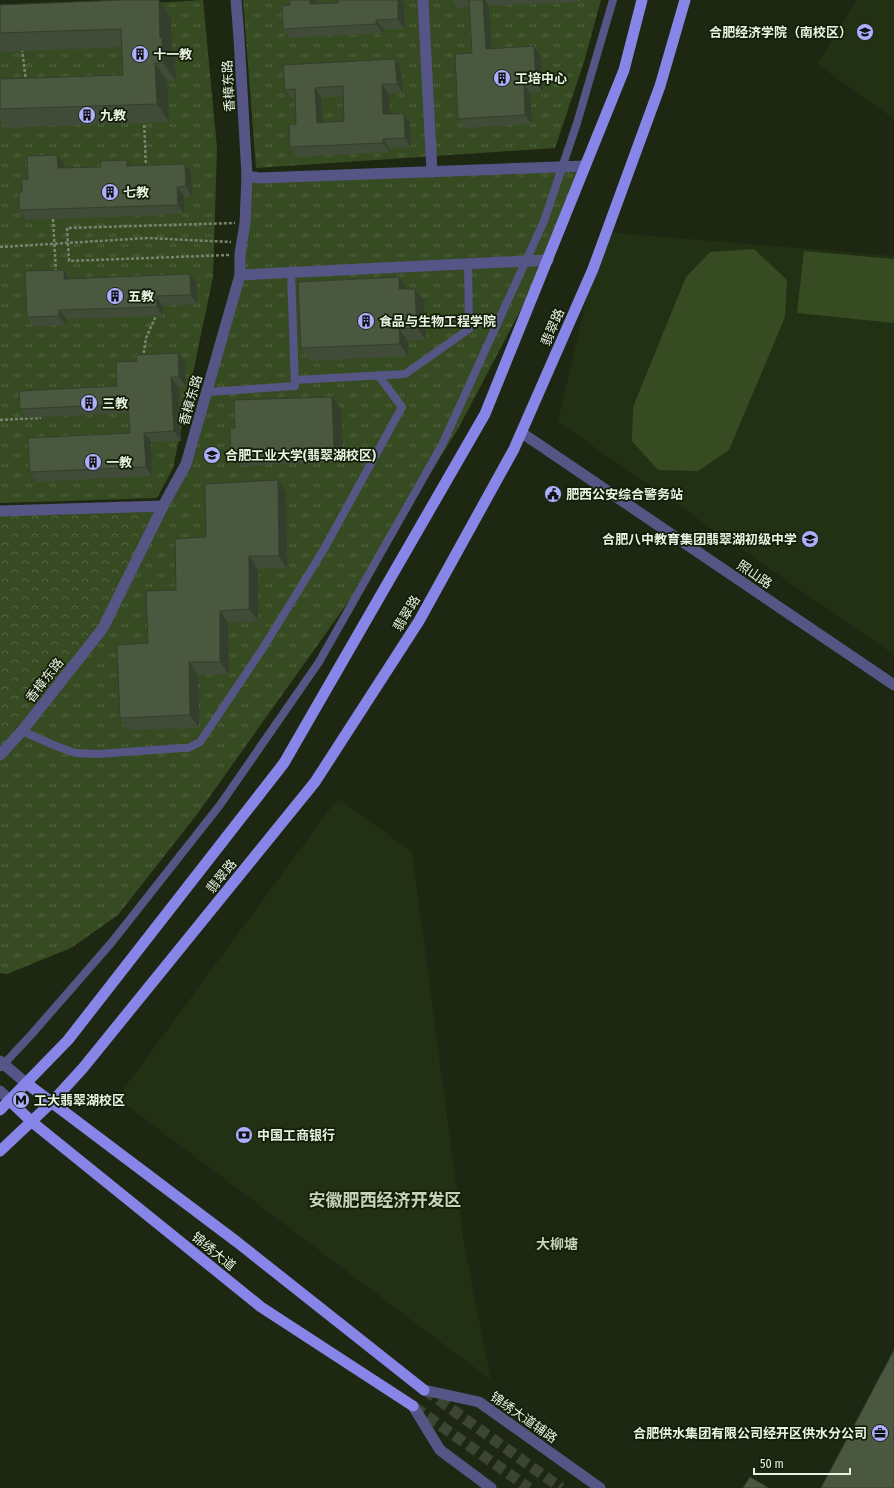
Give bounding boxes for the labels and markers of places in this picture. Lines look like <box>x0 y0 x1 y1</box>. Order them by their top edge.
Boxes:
school or university icon: 合肥经济学院（南校区） <box>855 22 875 42</box>
place label: 合肥经济学院（南校区） <box>709 25 852 40</box>
building icon: 十一教 <box>130 44 150 64</box>
place label: 十一教 <box>153 47 192 62</box>
building icon: 工培中心 <box>492 68 512 88</box>
place label: 工培中心 <box>515 71 567 86</box>
building icon: 九教 <box>77 105 97 125</box>
place label: 九教 <box>100 108 126 123</box>
building icon: 七教 <box>100 182 120 202</box>
place label: 七教 <box>123 185 149 200</box>
building icon: 五教 <box>105 286 125 306</box>
place label: 五教 <box>128 289 154 304</box>
building icon: 食品与生物工程学院 <box>356 311 376 331</box>
place label: 食品与生物工程学院 <box>379 314 496 329</box>
building icon: 三教 <box>79 393 99 413</box>
place label: 三教 <box>102 396 128 411</box>
school or university icon: 合肥工业大学(翡翠湖校区) <box>202 445 222 465</box>
place label: 合肥工业大学(翡翠湖校区) <box>225 448 376 463</box>
building icon: 一教 <box>83 452 103 472</box>
place label: 一教 <box>106 455 132 470</box>
public building icon: 肥西公安综合警务站 <box>543 484 563 504</box>
place label: 肥西公安综合警务站 <box>566 487 683 502</box>
school or university icon: 合肥八中教育集团翡翠湖初级中学 <box>800 529 820 549</box>
place label: 合肥八中教育集团翡翠湖初级中学 <box>602 532 797 547</box>
metro station icon: 工大翡翠湖校区 <box>11 1090 31 1110</box>
place label: 工大翡翠湖校区 <box>34 1093 125 1108</box>
bank icon: 中国工商银行 <box>234 1125 254 1145</box>
place label: 中国工商银行 <box>257 1128 335 1143</box>
office icon: 合肥供水集团有限公司经开区供水分公司 <box>870 1423 890 1443</box>
place label: 合肥供水集团有限公司经开区供水分公司 <box>633 1426 867 1441</box>

